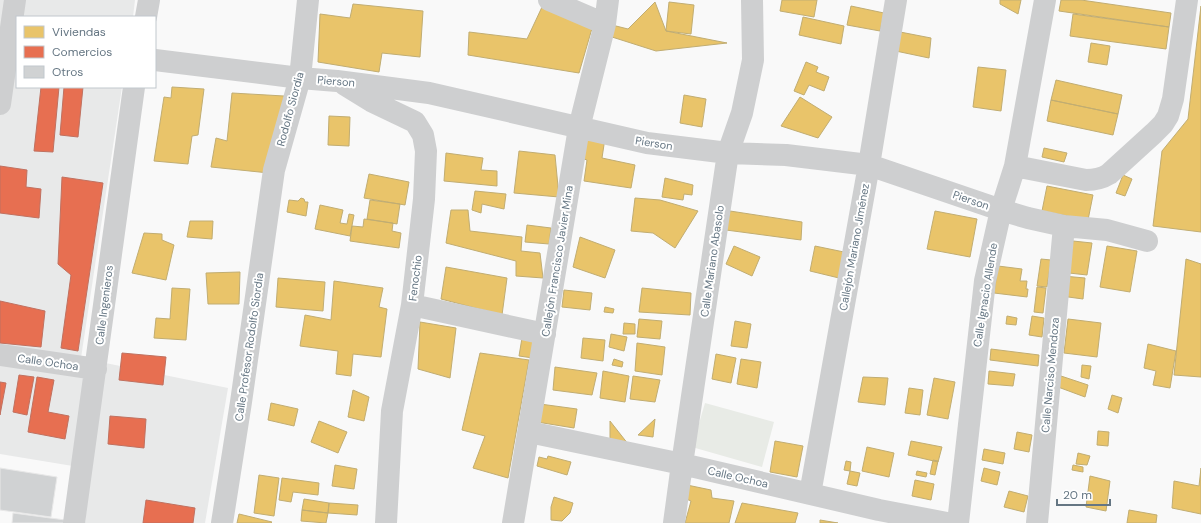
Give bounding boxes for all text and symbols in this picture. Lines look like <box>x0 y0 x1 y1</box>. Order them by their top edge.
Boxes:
legend <box>16 16 156 88</box>
text: Viviendas <box>52 24 106 40</box>
text: Comercios <box>52 44 112 60</box>
text: Otros <box>52 64 83 80</box>
street label: Rodolfo Siordia <box>273 70 307 148</box>
street label: Pierson <box>317 72 355 90</box>
street label: Pierson <box>634 133 674 153</box>
street label: Callejón Mariano Jiménez <box>836 182 872 312</box>
street label: Callejón Francisco Javier Mina <box>538 184 576 338</box>
street label: Pierson <box>951 187 991 213</box>
street label: Calle Mariano Abasolo <box>697 204 727 318</box>
street label: Calle Ignacio Allende <box>970 242 1000 348</box>
street label: Fenochio <box>405 254 425 302</box>
street label: Calle Ingenieros <box>92 264 116 346</box>
street label: Calle Profesor Rodolfo Siordia <box>232 272 266 422</box>
street label: Calle Narciso Mendoza <box>1038 317 1062 433</box>
street label: Calle Ochoa <box>17 351 79 373</box>
street label: Calle Ochoa <box>706 463 770 491</box>
scale bar <box>1057 481 1110 507</box>
text: 20 m <box>1063 487 1092 503</box>

